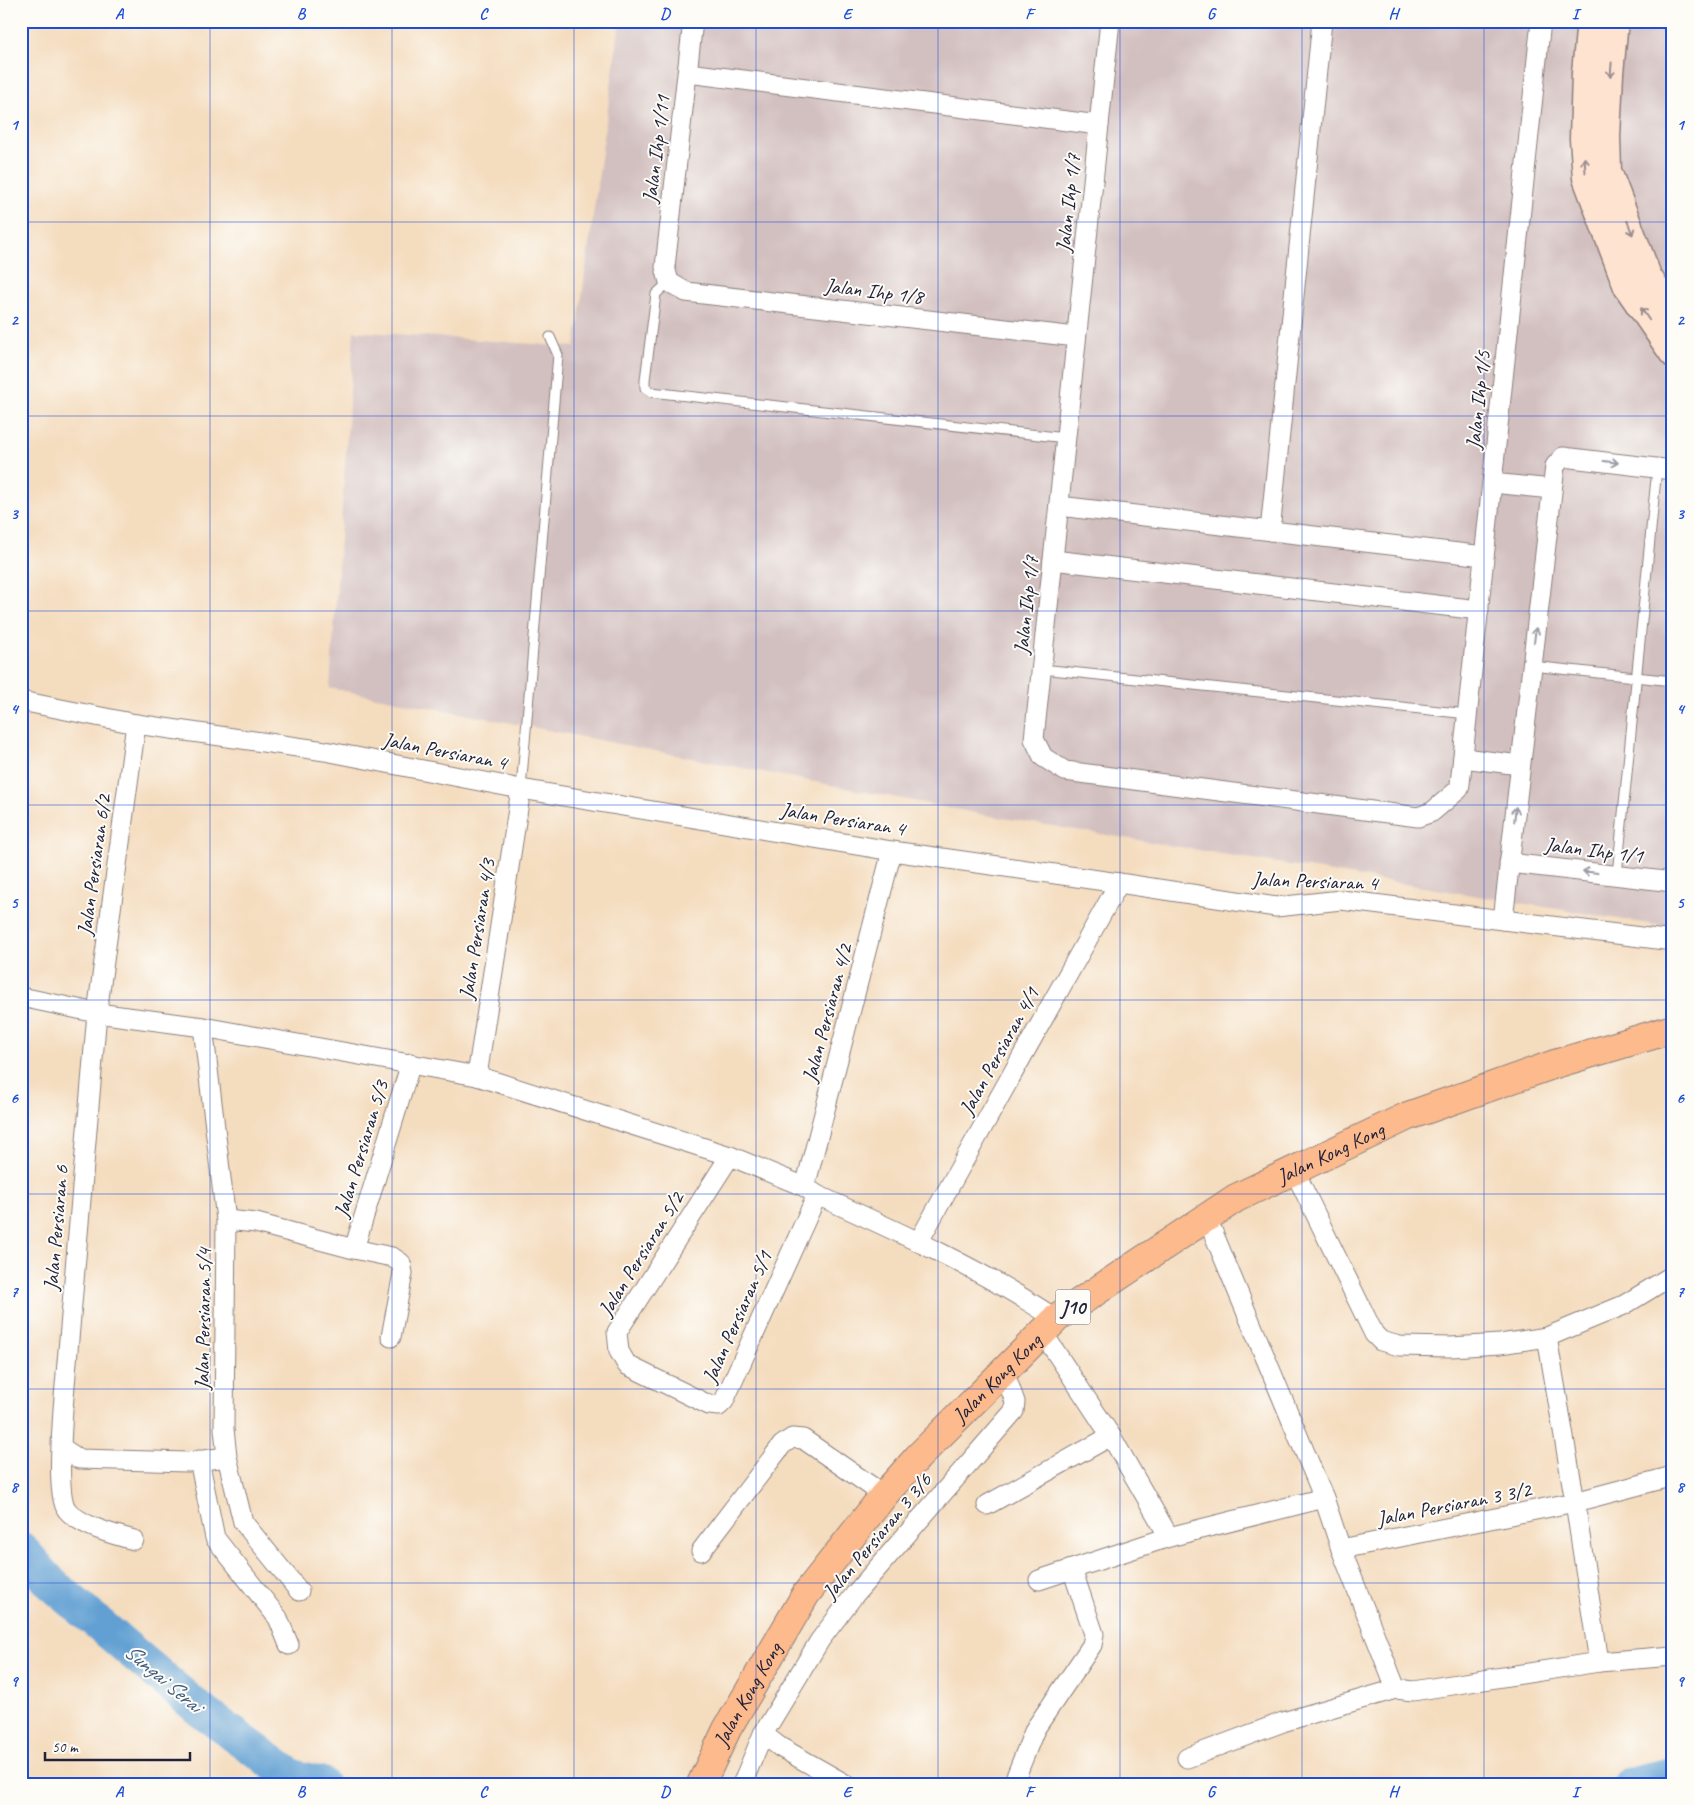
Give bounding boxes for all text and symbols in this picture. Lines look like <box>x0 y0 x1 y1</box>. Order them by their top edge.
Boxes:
text: A <box>115 4 125 24</box>
text: B <box>297 4 307 24</box>
text: C <box>479 4 489 24</box>
text: D <box>660 4 671 24</box>
text: E <box>843 4 854 24</box>
text: F <box>1025 4 1036 24</box>
text: G <box>1207 4 1217 24</box>
text: H <box>1388 4 1400 24</box>
text: I <box>1572 4 1582 24</box>
one-way arrow <box>1606 62 1615 78</box>
street label: Jalan Ihp 1/11 <box>636 92 676 205</box>
text: 1 <box>10 115 19 135</box>
text: 1 <box>1676 115 1685 135</box>
street label: Jalan Ihp 1/7 <box>1050 151 1086 254</box>
one-way arrow <box>1581 157 1590 173</box>
one-way arrow <box>1626 220 1635 235</box>
street label: Jalan Ihp 1/8 <box>822 272 927 310</box>
one-way arrow <box>1640 307 1650 321</box>
text: 2 <box>10 310 19 330</box>
text: 2 <box>1676 310 1685 330</box>
street label: Jalan Ihp 1/5 <box>1460 348 1496 451</box>
one-way arrow <box>1603 457 1619 467</box>
text: 3 <box>10 504 19 524</box>
text: 3 <box>1676 504 1685 524</box>
street label: Jalan Ihp 1/7 <box>1008 553 1044 656</box>
one-way arrow <box>1530 628 1540 644</box>
text: 4 <box>10 699 19 719</box>
text: 4 <box>1676 699 1685 719</box>
street label: Jalan Persiaran 4 <box>380 726 512 776</box>
street label: Jalan Persiaran 6/2 <box>71 791 117 938</box>
street label: Jalan Persiaran 4 <box>778 796 909 842</box>
one-way arrow <box>1510 807 1520 823</box>
street label: Jalan Ihp 1/1 <box>1542 831 1646 869</box>
street label: Jalan Persiaran 4/3 <box>453 855 501 1002</box>
street label: Jalan Persiaran 4 <box>1251 866 1381 896</box>
one-way arrow <box>1582 867 1598 877</box>
text: 5 <box>11 893 20 913</box>
text: 5 <box>1677 893 1686 913</box>
street label: Jalan Persiaran 4/2 <box>796 940 858 1086</box>
street label: Jalan Persiaran 4/1 <box>953 981 1045 1120</box>
street label: Jalan Persiaran 5/3 <box>328 1076 395 1222</box>
text: 6 <box>10 1088 19 1108</box>
text: 6 <box>1676 1088 1685 1108</box>
street label: Jalan Kong Kong <box>1272 1116 1390 1190</box>
street label: Jalan Persiaran 6 <box>37 1164 74 1293</box>
street label: Jalan Persiaran 5/2 <box>592 1186 690 1322</box>
street label: Jalan Persiaran 5/4 <box>189 1245 217 1391</box>
street label: Jalan Persiaran 5/1 <box>696 1246 778 1388</box>
text: 7 <box>10 1282 19 1302</box>
text: 7 <box>1676 1282 1685 1302</box>
road number: J10 <box>1056 1290 1090 1324</box>
street label: Jalan Kong Kong <box>946 1327 1048 1429</box>
street label: Jalan Persiaran 3 3/6 <box>816 1467 938 1605</box>
street label: Jalan Persiaran 3 3/2 <box>1374 1476 1535 1532</box>
text: 8 <box>10 1477 19 1497</box>
text: 8 <box>1676 1477 1685 1497</box>
street label: Jalan Kong Kong <box>707 1636 789 1752</box>
water label: Sungai Serai <box>119 1638 212 1722</box>
text: 9 <box>10 1671 19 1691</box>
text: 9 <box>1676 1671 1685 1691</box>
scale bar <box>45 1730 190 1762</box>
text: 50 m <box>52 1738 79 1757</box>
text: A <box>115 1782 125 1802</box>
text: B <box>297 1782 307 1802</box>
text: C <box>479 1782 489 1802</box>
text: D <box>660 1782 671 1802</box>
text: E <box>843 1782 854 1802</box>
text: F <box>1025 1782 1036 1802</box>
text: G <box>1207 1782 1217 1802</box>
text: H <box>1388 1782 1400 1802</box>
text: I <box>1572 1782 1582 1802</box>

